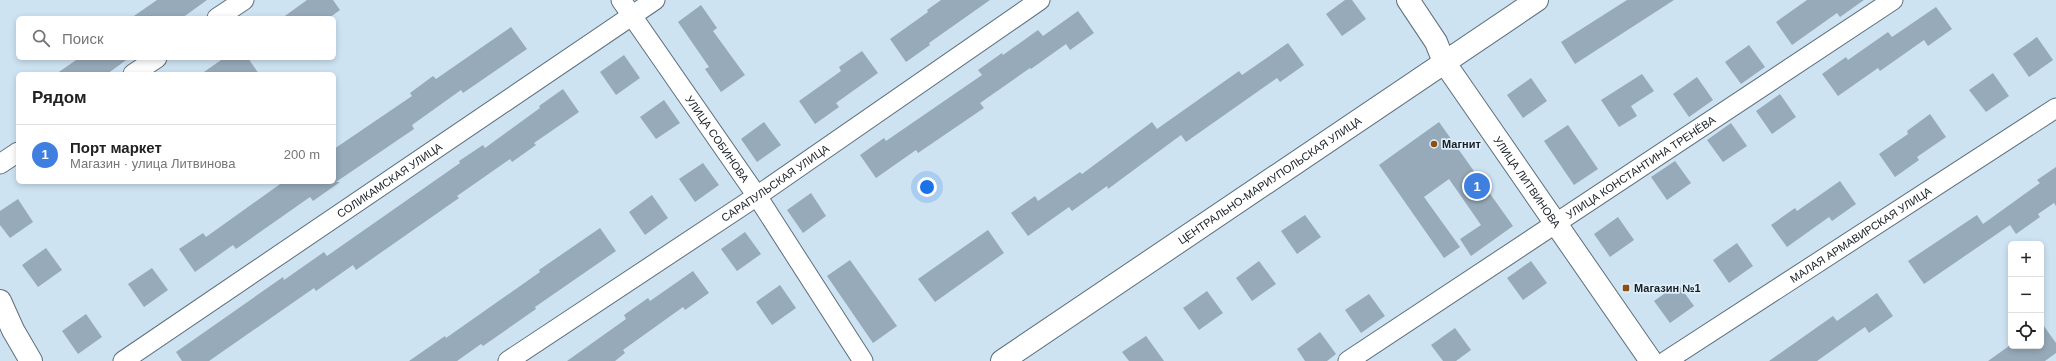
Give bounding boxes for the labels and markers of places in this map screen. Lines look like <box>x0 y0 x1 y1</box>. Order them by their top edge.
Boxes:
place label: Магнит <box>1442 138 1481 150</box>
marker: Магнит <box>1429 139 1439 149</box>
pin: 1 <box>1464 171 1490 201</box>
place label: Магазин №1 <box>1634 282 1701 294</box>
marker: Магазин №1 <box>1621 283 1631 293</box>

